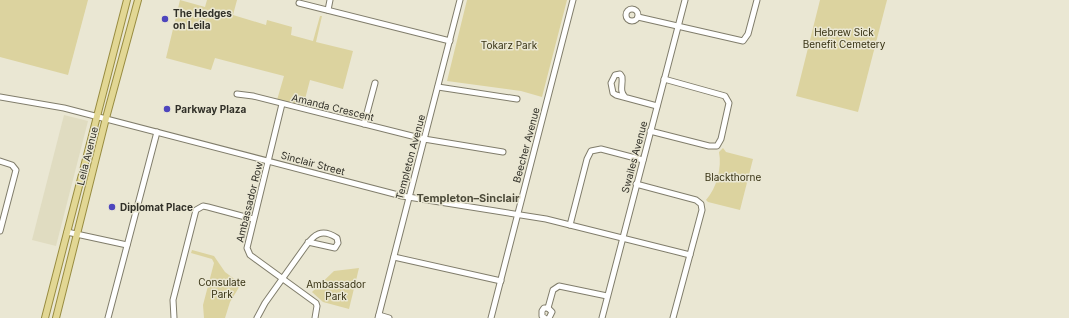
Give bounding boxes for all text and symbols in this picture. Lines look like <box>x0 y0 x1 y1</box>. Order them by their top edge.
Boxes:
place label: The Hedges on Leila <box>173 7 232 31</box>
marker: The Hedges on Leila <box>160 14 170 24</box>
park label: Hebrew Sick Benefit Cemetery <box>803 26 886 50</box>
park label: Tokarz Park <box>481 39 538 51</box>
street label: Amanda Crescent <box>291 91 376 123</box>
place label: Parkway Plaza <box>175 103 246 116</box>
marker: Parkway Plaza <box>162 104 172 114</box>
street label: Beecher Avenue <box>510 106 542 184</box>
street label: Templeton Avenue <box>393 113 427 201</box>
street label: Swailes Avenue <box>619 119 649 194</box>
street label: Leila Avenue <box>74 125 100 187</box>
street label: Sinclair Street <box>280 149 347 177</box>
street label: Ambassador Row <box>233 160 265 244</box>
park label: Blackthorne <box>705 171 761 183</box>
district label: Templeton–Sinclair <box>417 191 520 205</box>
place label: Diplomat Place <box>120 201 193 213</box>
marker: Diplomat Place <box>107 202 117 212</box>
park label: Consulate Park <box>198 276 246 300</box>
park label: Ambassador Park <box>306 278 366 302</box>

